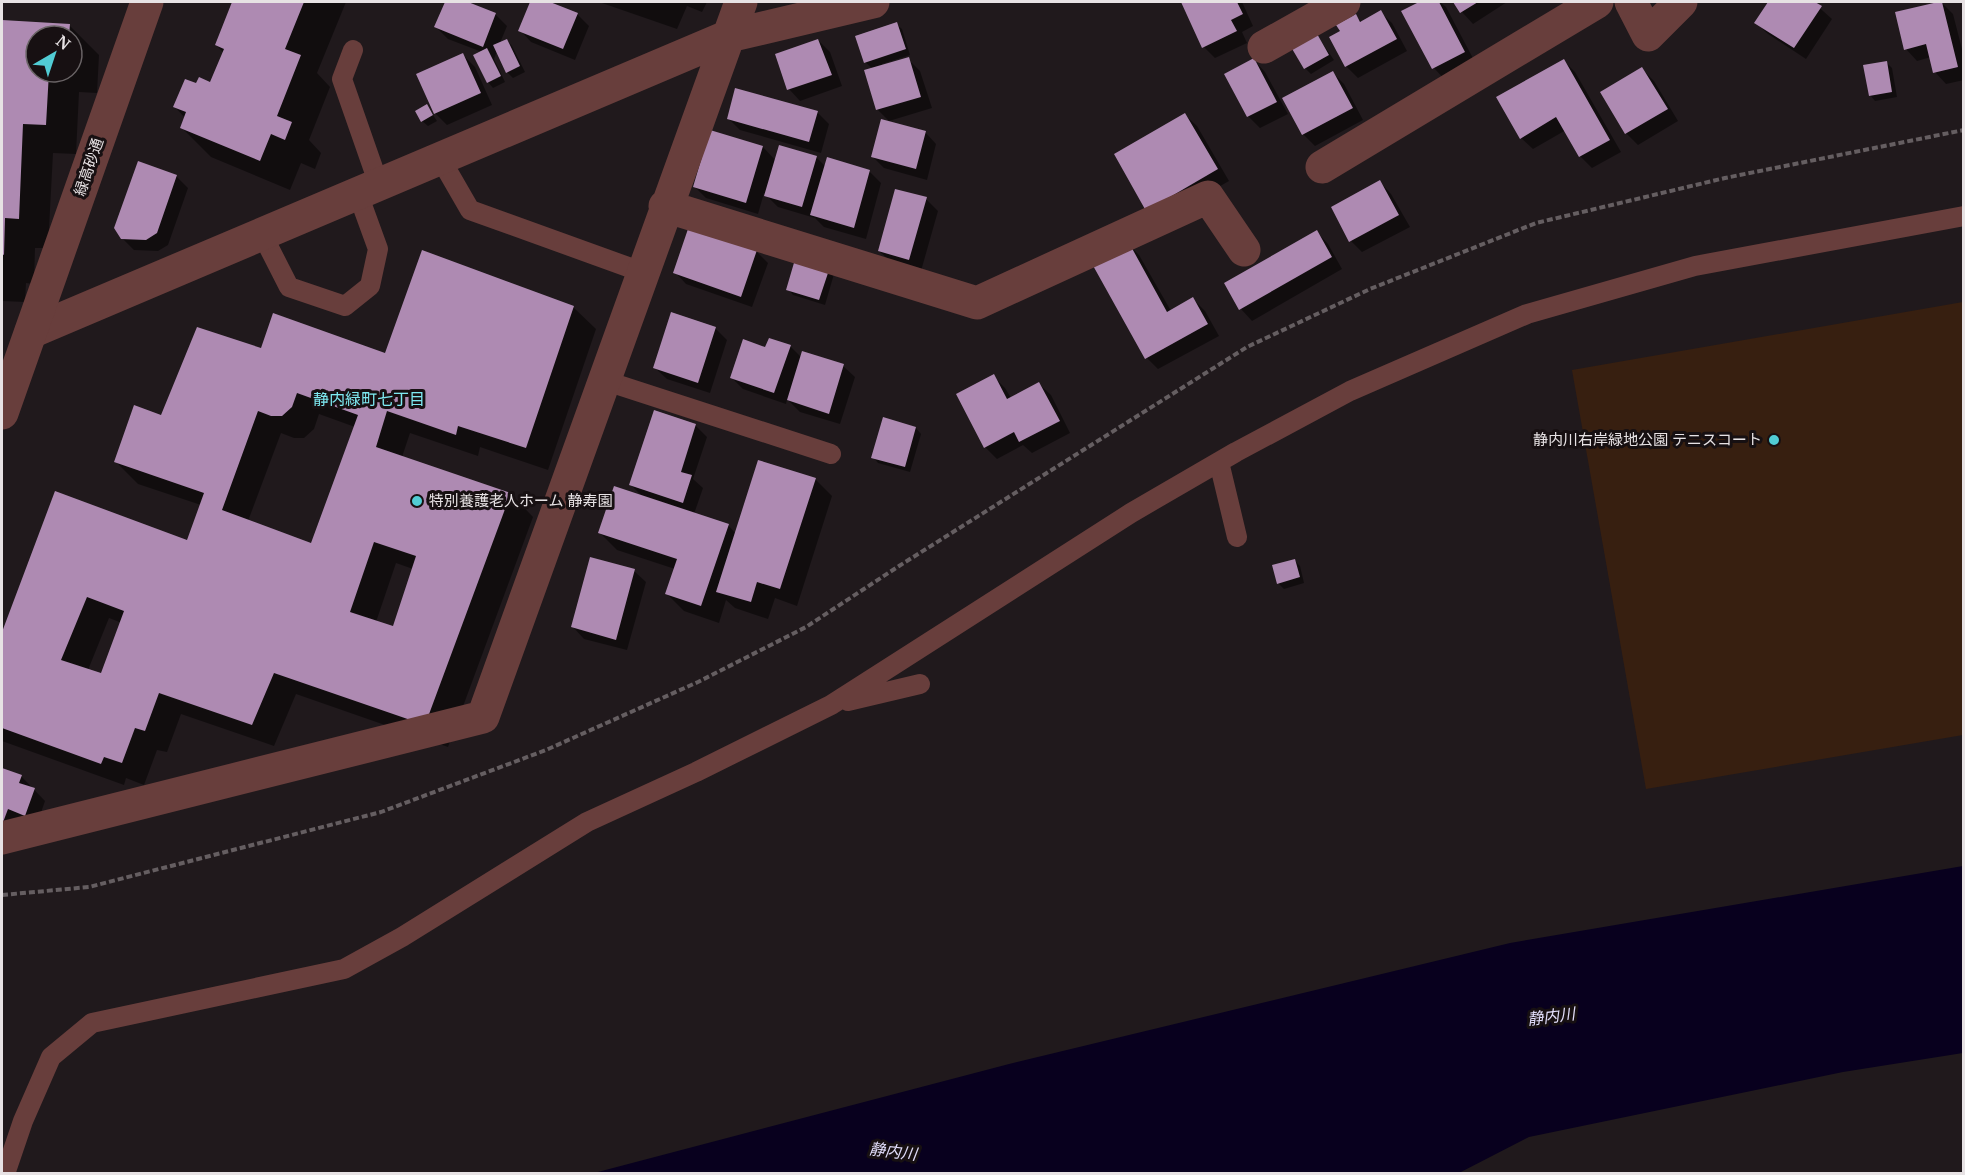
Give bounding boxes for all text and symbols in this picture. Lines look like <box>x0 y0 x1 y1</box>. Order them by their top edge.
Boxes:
north arrow <box>24 24 84 84</box>
text: N <box>52 30 76 55</box>
street label: 緑高砂通 <box>69 135 107 198</box>
district label: 静内緑町七丁目 <box>313 388 425 410</box>
place label: 静内川右岸緑地公園 テニスコート <box>1533 429 1762 449</box>
marker: 静内川右岸緑地公園 テニスコート <box>1767 433 1781 447</box>
place label: 特別養護老人ホーム 静寿園 <box>429 490 612 510</box>
marker: 特別養護老人ホーム 静寿園 <box>410 494 424 508</box>
water label: 静内川 <box>1526 1002 1578 1030</box>
water label: 静内川 <box>868 1137 920 1165</box>

